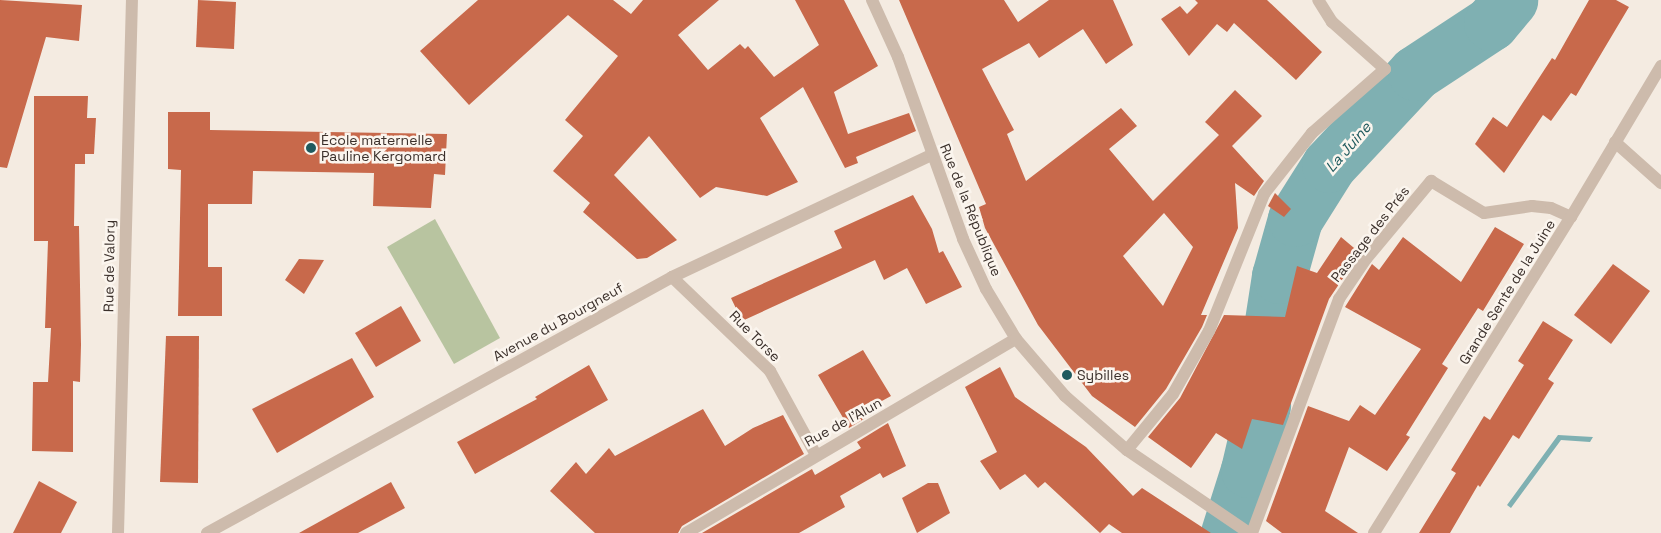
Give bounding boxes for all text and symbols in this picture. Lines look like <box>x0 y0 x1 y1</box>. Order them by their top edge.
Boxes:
water label: La Juine <box>1321 118 1375 176</box>
place label: École maternelle Pauline Kergomard <box>321 132 446 164</box>
street label: Rue de la République <box>937 141 1005 279</box>
marker: École maternelle Pauline Kergomard <box>305 142 317 154</box>
street label: Passage des Prés <box>1327 183 1413 285</box>
street label: Grande Sente de la Juine <box>1455 216 1559 368</box>
street label: Rue de Valory <box>100 220 118 312</box>
street label: Avenue du Bourgneuf <box>490 279 626 365</box>
street label: Rue Torse <box>726 307 784 365</box>
place label: Sybilles <box>1077 367 1129 383</box>
marker: Sybilles <box>1061 369 1073 381</box>
street label: Rue de l'Alun <box>802 394 884 450</box>

